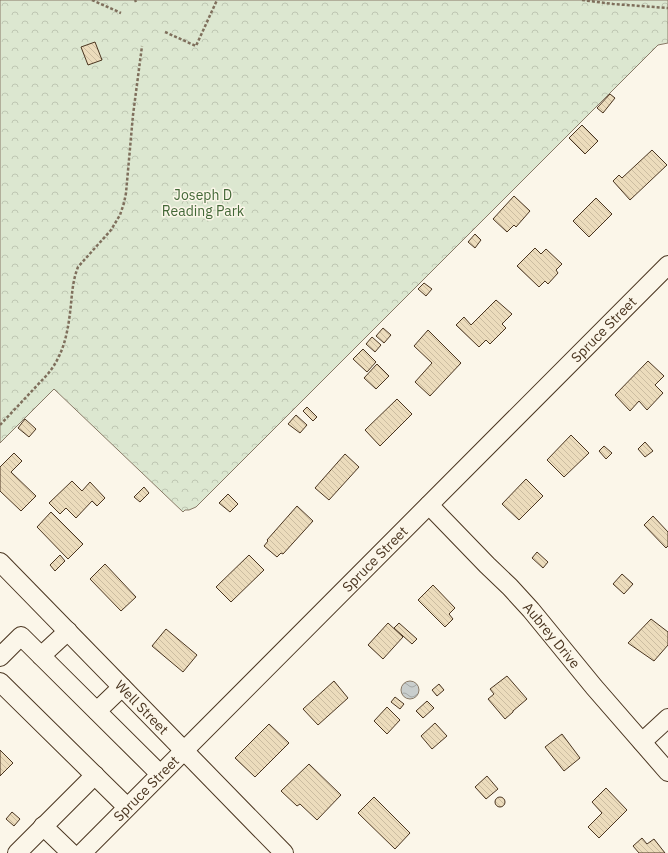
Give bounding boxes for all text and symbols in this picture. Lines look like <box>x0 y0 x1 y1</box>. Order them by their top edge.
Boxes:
park label: Joseph D Reading Park <box>162 186 245 220</box>
street label: Spruce Street <box>567 293 640 366</box>
street label: Spruce Street <box>338 522 412 596</box>
street label: Aubrey Drive <box>519 598 584 672</box>
street label: Well Street <box>111 676 172 738</box>
street label: Spruce Street <box>110 752 183 825</box>

